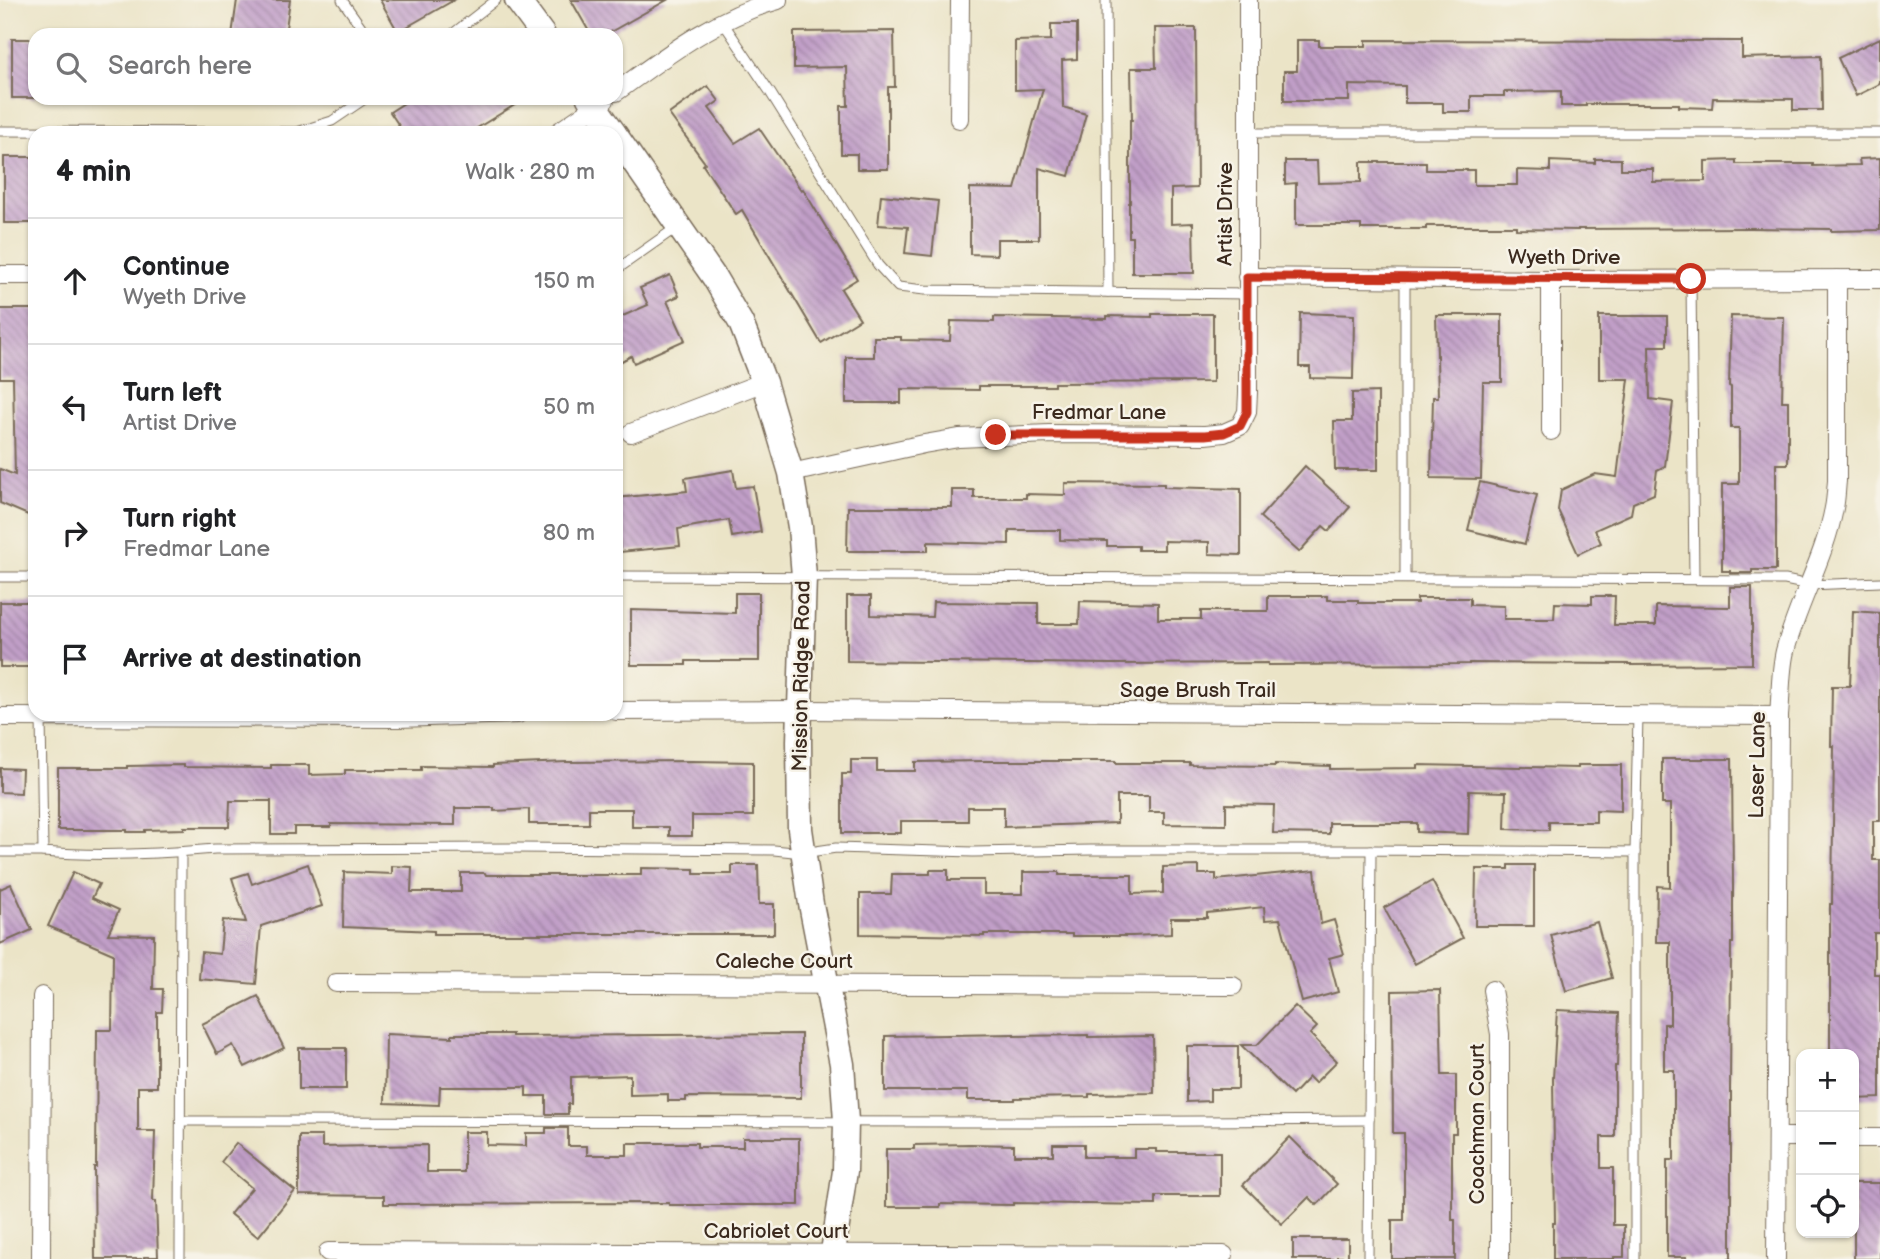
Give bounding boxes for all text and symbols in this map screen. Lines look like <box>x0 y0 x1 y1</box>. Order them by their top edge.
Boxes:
search box <box>28 28 623 105</box>
icon: search <box>52 48 90 86</box>
text: Search here <box>108 51 252 82</box>
text: 4 min <box>56 154 131 190</box>
text: Walk · 280 m <box>465 158 595 186</box>
street label: Artist Drive <box>1213 162 1238 266</box>
street label: Wyeth Drive <box>1508 245 1620 270</box>
text: Continue <box>123 252 230 283</box>
icon: ahead <box>56 262 94 300</box>
route start <box>1675 263 1706 294</box>
text: 150 m <box>534 267 595 295</box>
text: Wyeth Drive <box>123 283 246 311</box>
text: Turn left <box>123 378 222 409</box>
icon: left <box>56 388 94 426</box>
text: 50 m <box>543 393 595 421</box>
street label: Fredmar Lane <box>1032 400 1166 425</box>
text: Artist Drive <box>123 409 237 437</box>
route end <box>980 419 1011 450</box>
text: Turn right <box>123 504 236 535</box>
icon: right <box>56 514 94 552</box>
text: 80 m <box>543 519 595 547</box>
text: Fredmar Lane <box>123 535 270 563</box>
street label: Mission Ridge Road <box>787 580 816 772</box>
icon: arrive <box>56 640 94 678</box>
text: Arrive at destination <box>123 644 362 675</box>
street label: Sage Brush Trail <box>1120 678 1276 703</box>
street label: Laser Lane <box>1744 711 1771 819</box>
street label: Caleche Court <box>715 949 853 974</box>
street label: Coachman Court <box>1465 1043 1490 1204</box>
map controls <box>1796 1049 1859 1238</box>
button: + <box>1796 1049 1859 1112</box>
button: − <box>1796 1112 1859 1175</box>
button: locate <box>1796 1175 1859 1238</box>
street label: Cabriolet Court <box>704 1219 849 1244</box>

